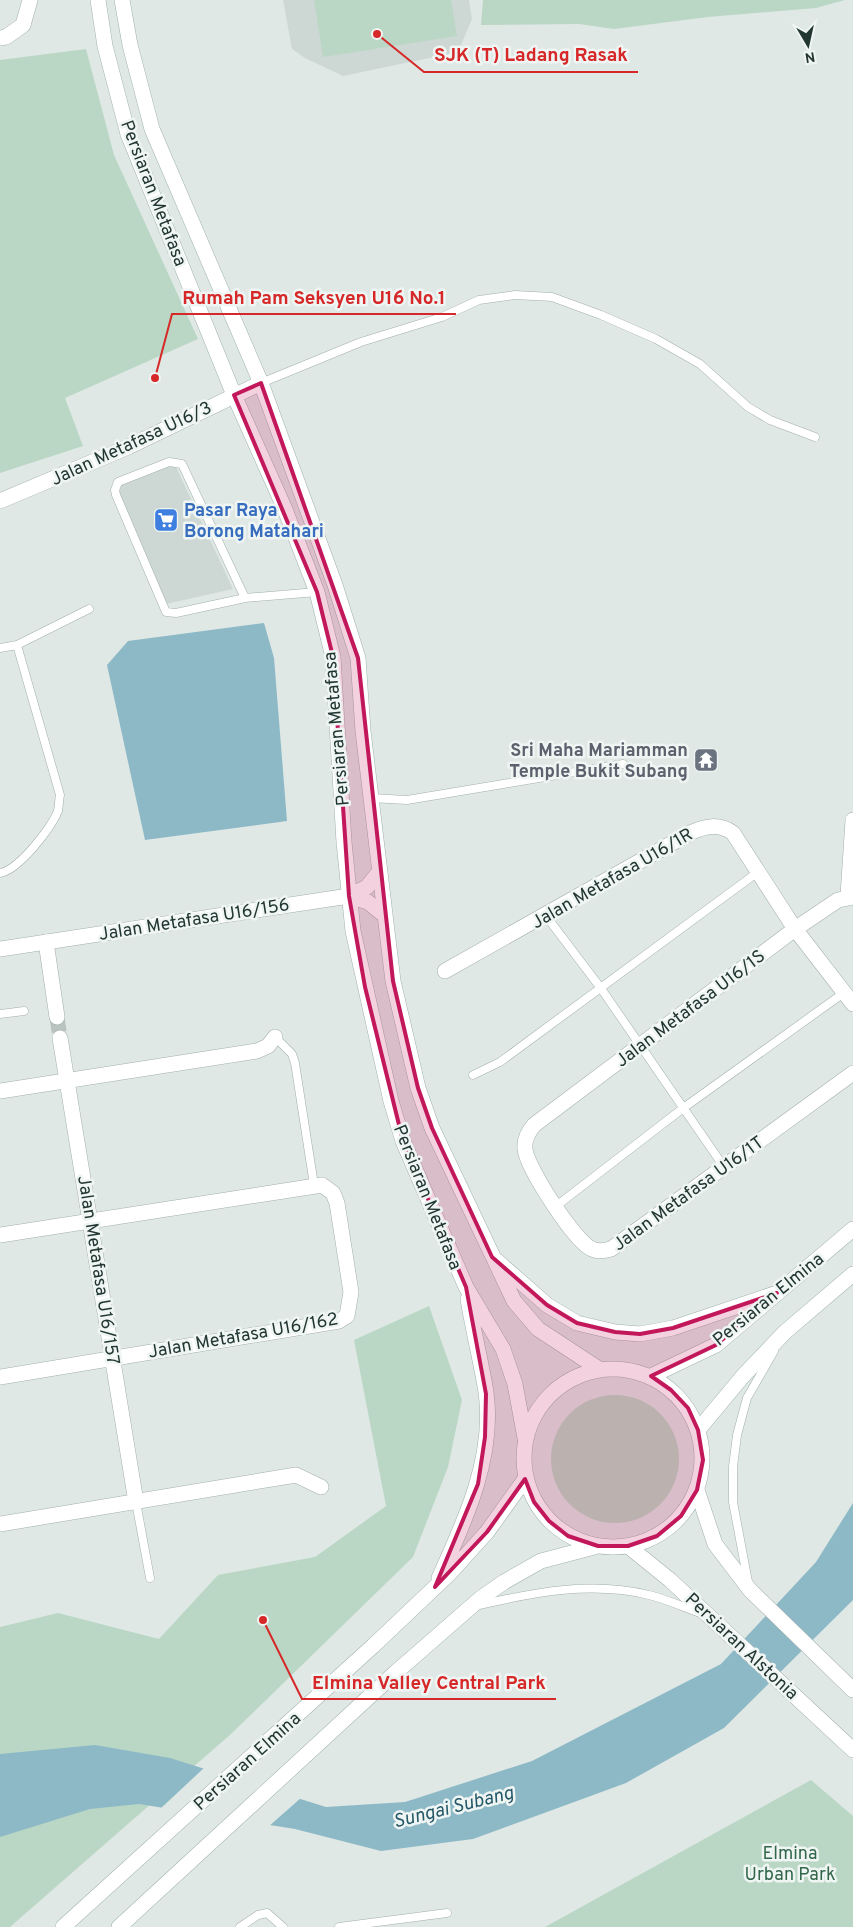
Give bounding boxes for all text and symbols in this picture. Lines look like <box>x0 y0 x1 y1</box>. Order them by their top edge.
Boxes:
north arrow <box>783 20 833 70</box>
callout: SJK (T) Ladang Rasak <box>424 38 638 72</box>
text: SJK (T) Ladang Rasak <box>434 44 628 68</box>
text: N <box>803 47 816 66</box>
street label: Persiaran Metafasa <box>114 117 191 270</box>
callout: Rumah Pam Seksyen U16 No.1 <box>172 280 456 314</box>
text: Rumah Pam Seksyen U16 No.1 <box>182 287 446 311</box>
street label: Jalan Metafasa U16/3 <box>47 397 216 492</box>
place label: Pasar Raya Borong Matahari <box>184 500 324 544</box>
supermarket icon: Pasar Raya Borong Matahari <box>153 507 179 533</box>
street label: Persiaran Metafasa <box>319 651 356 807</box>
place label: Sri Maha Mariamman Temple Bukit Subang <box>509 740 688 784</box>
temple icon: Sri Maha Mariamman Temple Bukit Subang <box>693 747 719 773</box>
street label: Jalan Metafasa U16/1R <box>528 824 698 935</box>
street label: Jalan Metafasa U16/156 <box>97 894 291 947</box>
street label: Jalan Metafasa U16/1S <box>611 945 770 1073</box>
street label: Persiaran Metafasa <box>387 1122 466 1274</box>
street label: Jalan Metafasa U16/1T <box>609 1132 769 1257</box>
street label: Jalan Metafasa U16/157 <box>71 1174 124 1367</box>
street label: Persiaran Elmina <box>709 1248 829 1352</box>
street label: Jalan Metafasa U16/162 <box>146 1308 340 1365</box>
street label: Persiaran Alstonia <box>679 1589 802 1706</box>
callout: Elmina Valley Central Park <box>302 1665 556 1699</box>
text: Elmina Valley Central Park <box>312 1672 546 1696</box>
street label: Persiaran Elmina <box>190 1708 306 1816</box>
water label: Sungai Subang <box>391 1781 517 1834</box>
park label: Elmina Urban Park <box>745 1843 835 1887</box>

